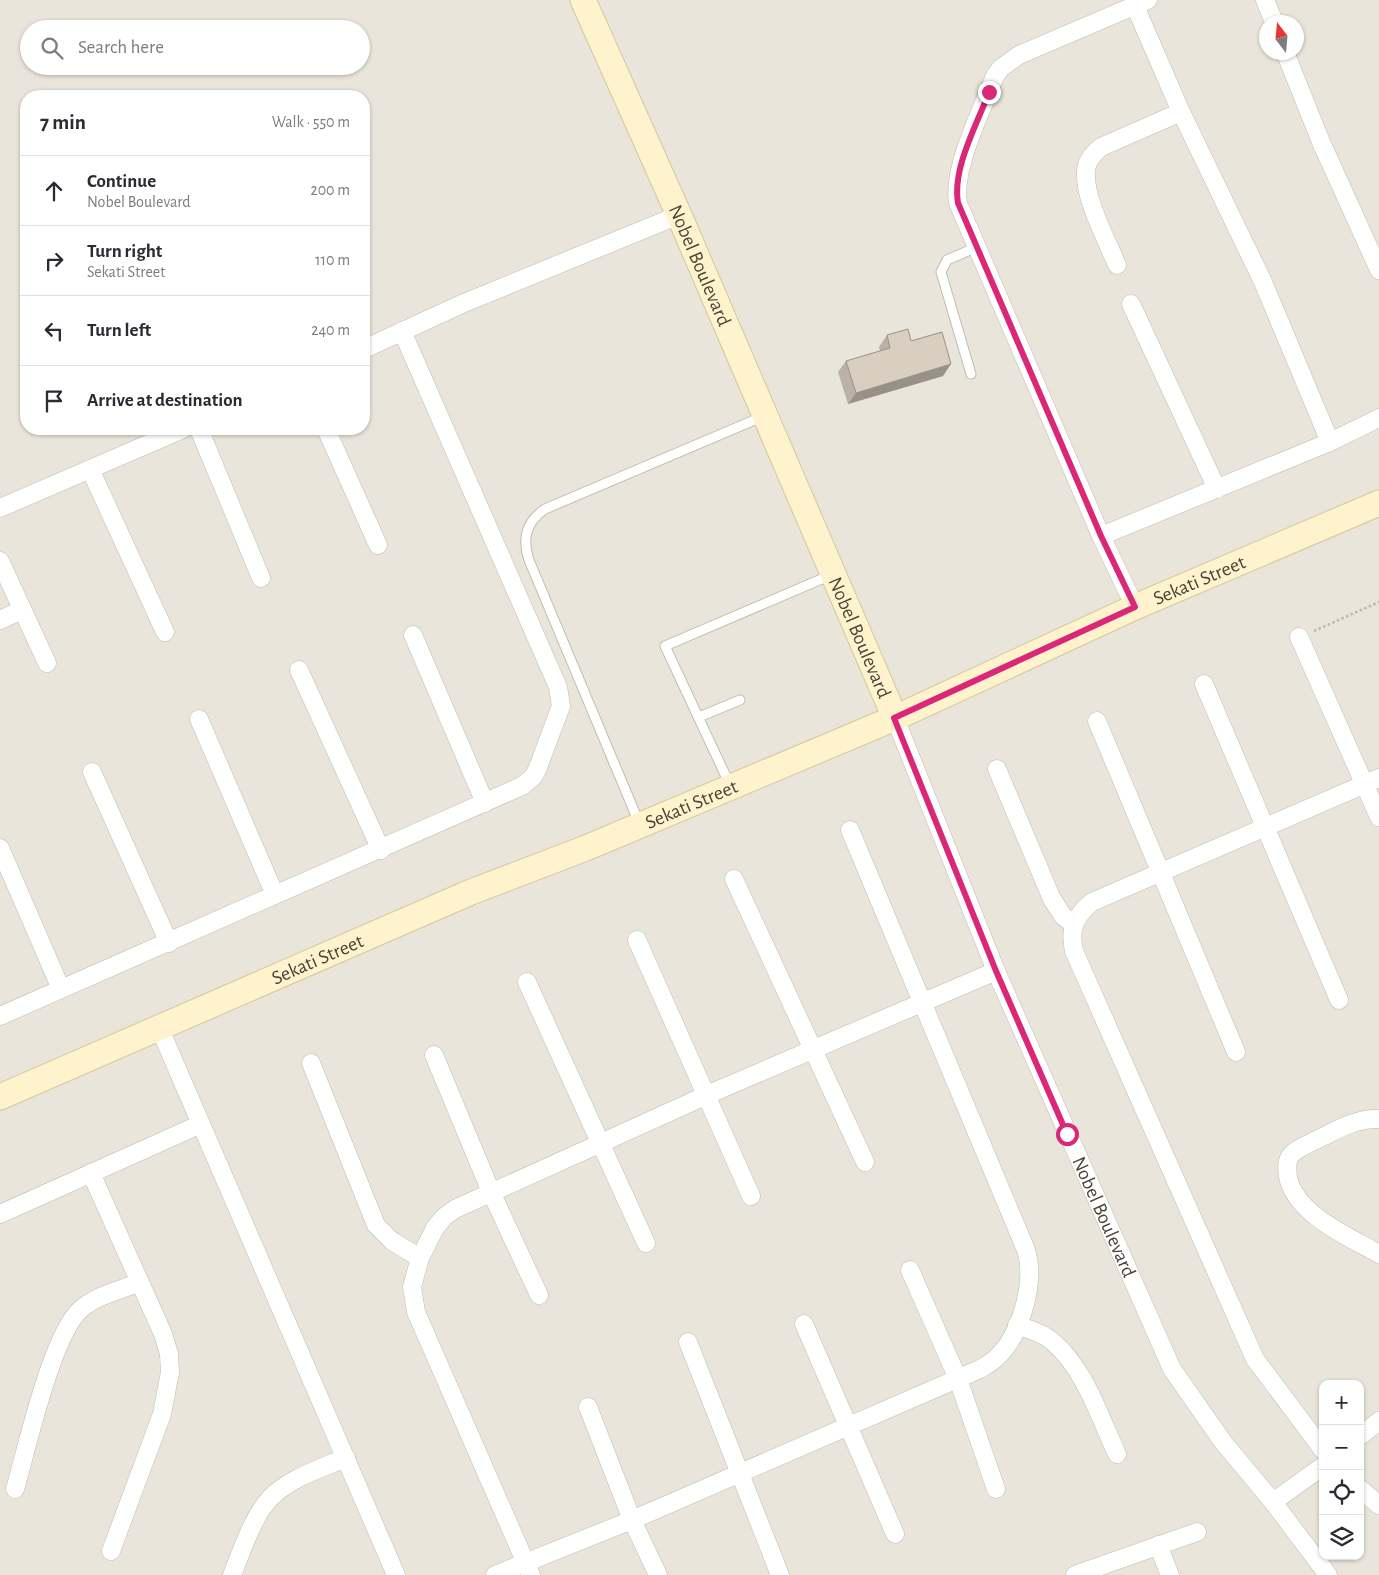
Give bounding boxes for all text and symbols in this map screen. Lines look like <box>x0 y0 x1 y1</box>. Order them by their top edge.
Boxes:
north arrow <box>1259 15 1304 60</box>
search box <box>20 20 370 75</box>
icon: search <box>38 34 66 62</box>
text: Search here <box>78 38 164 57</box>
route end <box>978 81 1001 104</box>
text: 7 min <box>40 112 86 133</box>
text: Walk · 550 m <box>272 114 350 130</box>
text: Continue <box>87 172 156 191</box>
icon: ahead <box>40 177 68 205</box>
text: 200 m <box>310 182 350 198</box>
text: Nobel Boulevard <box>87 194 191 210</box>
street label: Nobel Boulevard <box>665 202 734 329</box>
text: Turn right <box>87 242 162 261</box>
icon: right <box>40 247 68 275</box>
text: 110 m <box>315 252 350 268</box>
text: Sekati Street <box>87 264 165 280</box>
icon: left <box>40 317 68 345</box>
text: Turn left <box>87 321 151 340</box>
text: 240 m <box>311 322 350 338</box>
icon: arrive <box>40 387 68 415</box>
text: Arrive at destination <box>87 391 243 410</box>
street label: Sekati Street <box>1150 552 1249 609</box>
street label: Nobel Boulevard <box>825 574 894 701</box>
street label: Sekati Street <box>643 776 741 833</box>
street label: Sekati Street <box>269 931 367 989</box>
route start <box>1056 1123 1079 1146</box>
street label: Nobel Boulevard <box>1068 1154 1139 1280</box>
map controls <box>1319 1380 1364 1560</box>
button: + <box>1319 1380 1364 1425</box>
button: − <box>1319 1425 1364 1470</box>
button: locate <box>1319 1470 1364 1515</box>
button: layers <box>1319 1515 1364 1560</box>

